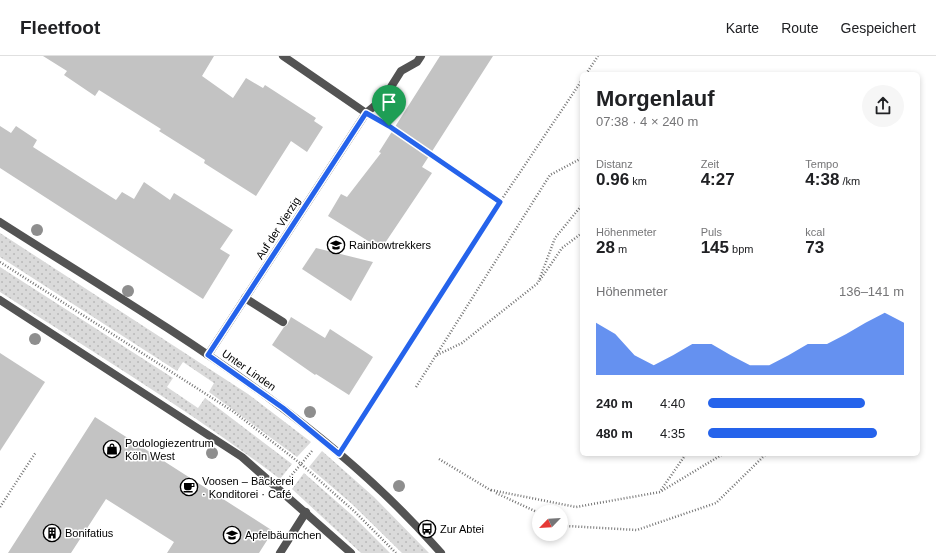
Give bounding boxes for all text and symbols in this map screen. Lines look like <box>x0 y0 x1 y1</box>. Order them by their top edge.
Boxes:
text: Fleetfoot <box>20 17 100 38</box>
text: Karte <box>726 20 759 36</box>
text: Route <box>781 20 819 36</box>
text: Gespeichert <box>841 20 916 36</box>
pin <box>372 85 406 126</box>
button: share <box>862 85 904 127</box>
text: Morgenlauf <box>596 86 715 111</box>
icon: arrive <box>378 91 400 113</box>
text: 07:38 · 4 × 240 m <box>596 114 698 129</box>
text: Distanz <box>596 158 633 170</box>
text: Zeit <box>701 158 719 170</box>
text: Tempo <box>805 158 838 170</box>
text: 0.96 <box>596 170 629 189</box>
text: 4:27 <box>701 170 735 189</box>
text: 4:38 <box>805 170 839 189</box>
text: km <box>629 175 647 187</box>
text: /km <box>839 175 860 187</box>
street label: Auf der Vierzig <box>253 195 303 261</box>
text: Höhenmeter <box>596 226 657 238</box>
text: Puls <box>701 226 722 238</box>
text: kcal <box>805 226 825 238</box>
school or university icon: Rainbowtrekkers <box>326 235 346 255</box>
text: 28 <box>596 238 615 257</box>
text: 145 <box>701 238 729 257</box>
text: 73 <box>805 238 824 257</box>
place label: Rainbowtrekkers <box>349 239 431 251</box>
text: m <box>615 243 627 255</box>
text: bpm <box>729 243 754 255</box>
text: Höhenmeter <box>596 284 668 299</box>
text: 136–141 m <box>839 284 904 299</box>
street label: Unter Linden <box>220 347 278 393</box>
text: 240 m <box>596 396 633 411</box>
text: 4:40 <box>660 396 685 411</box>
text: 480 m <box>596 426 633 441</box>
text: 4:35 <box>660 426 685 441</box>
place label: Podologiezentrum Köln West <box>125 437 214 462</box>
shop icon: Podologiezentrum Köln West <box>102 439 122 459</box>
place label: Voosen – Bäckerei · Konditorei · Café <box>202 475 294 500</box>
cafe icon: Voosen – Bäckerei · Konditorei · Café <box>179 477 199 497</box>
north arrow <box>532 505 568 541</box>
map controls <box>532 505 568 541</box>
bus stop icon: Zur Abtei <box>417 519 437 539</box>
building icon: Bonifatius <box>42 523 62 543</box>
place label: Zur Abtei <box>440 523 484 535</box>
school or university icon: Apfelbäumchen <box>222 525 242 545</box>
place label: Bonifatius <box>65 527 114 539</box>
place label: Apfelbäumchen <box>245 529 321 541</box>

